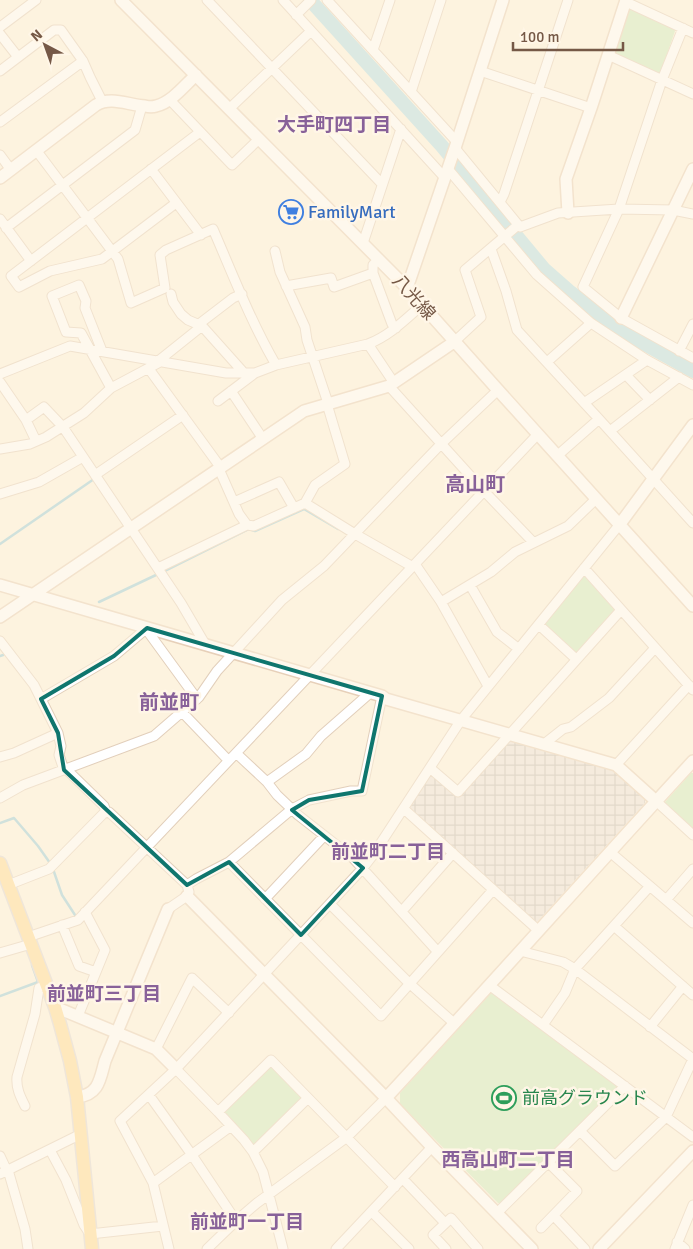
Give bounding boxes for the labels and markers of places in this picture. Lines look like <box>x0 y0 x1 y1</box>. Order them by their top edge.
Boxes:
supermarket icon: FamilyMart <box>278 199 304 225</box>
place label: FamilyMart <box>308 201 396 223</box>
sports icon: 前高グラウンド <box>491 1085 517 1111</box>
place label: 前高グラウンド <box>522 1087 648 1109</box>

